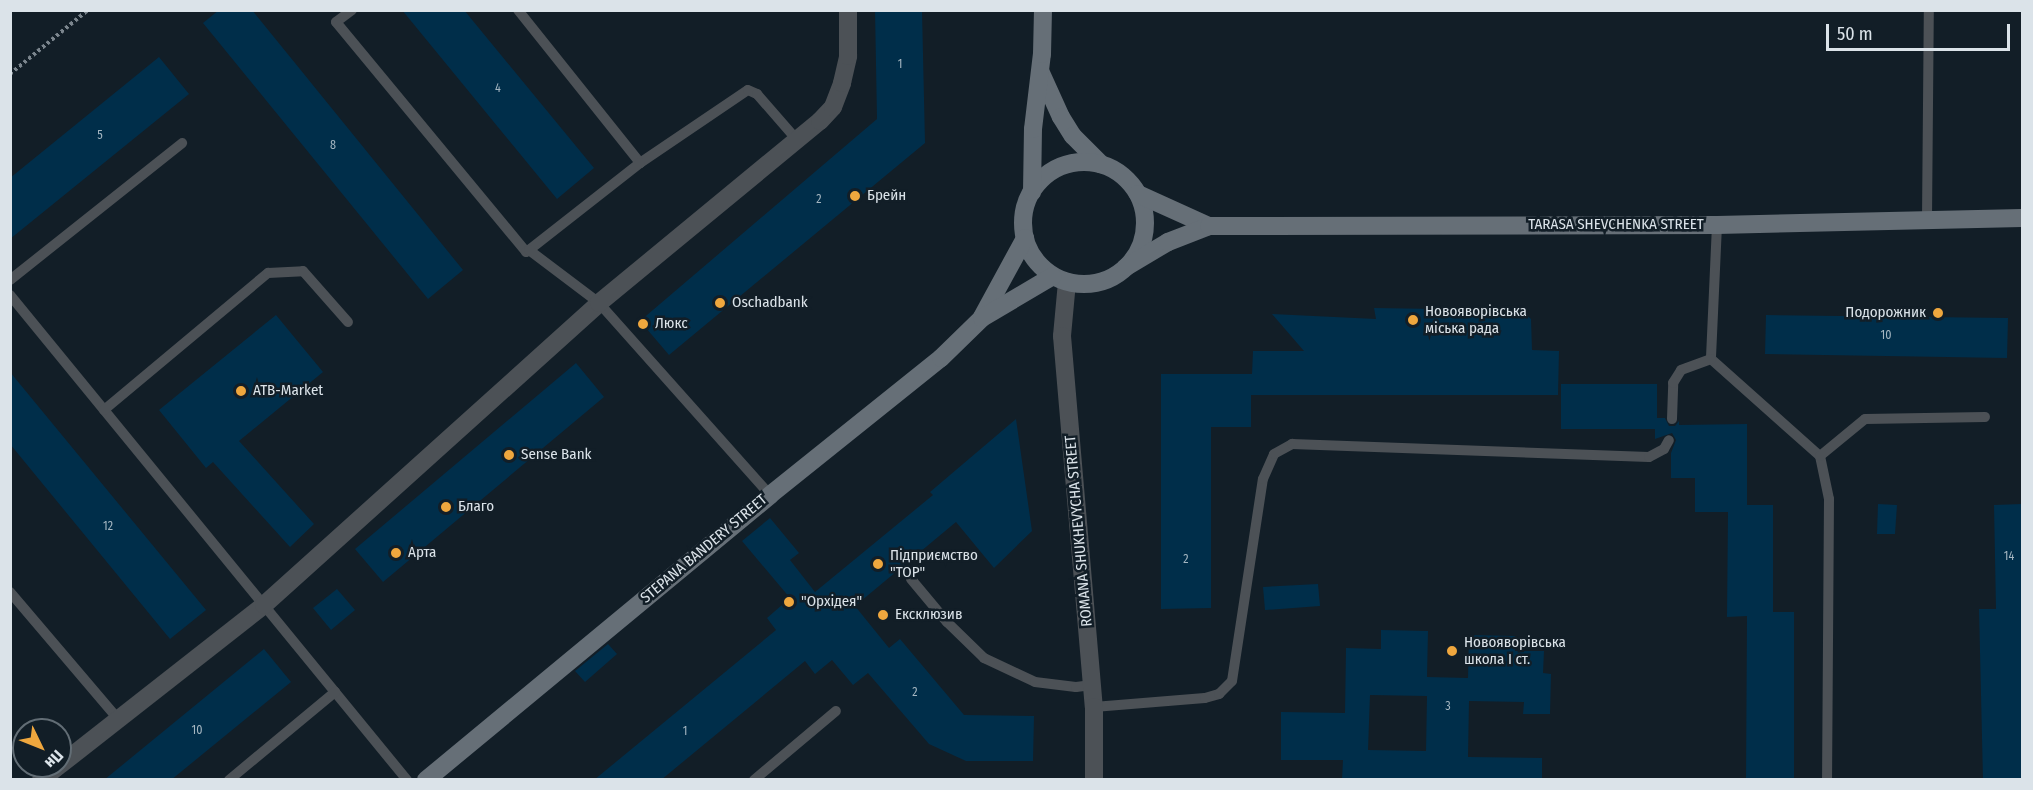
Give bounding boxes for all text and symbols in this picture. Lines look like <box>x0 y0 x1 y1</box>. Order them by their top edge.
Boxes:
scale bar <box>1829 12 2014 50</box>
text: 50 m <box>1837 23 1873 45</box>
house number: 1 <box>898 58 902 72</box>
house number: 4 <box>495 82 501 96</box>
house number: 5 <box>97 129 103 143</box>
house number: 8 <box>330 139 336 153</box>
place label: Брейн <box>867 187 906 205</box>
marker: Брейн <box>848 189 862 203</box>
house number: 2 <box>816 193 822 207</box>
street label: TARASA SHEVCHENKA STREET <box>1528 216 1704 234</box>
place label: Oschadbank <box>732 294 808 312</box>
marker: Oschadbank <box>713 296 727 310</box>
place label: Новояворівська міська рада <box>1425 302 1527 337</box>
place label: Подорожник <box>1845 304 1926 322</box>
marker: Подорожник <box>1931 306 1945 320</box>
marker: Новояворівська міська рада <box>1406 313 1420 327</box>
place label: Люкс <box>655 315 688 333</box>
marker: Люкс <box>636 317 650 331</box>
house number: 10 <box>1881 329 1891 343</box>
place label: ATB-Market <box>253 382 323 400</box>
marker: ATB-Market <box>234 384 248 398</box>
street label: ROMANA SHUKHEVYCHA STREET <box>1062 435 1096 627</box>
place label: Sense Bank <box>521 446 592 464</box>
marker: Sense Bank <box>502 448 516 462</box>
street label: STEPANA BANDERY STREET <box>637 491 771 607</box>
place label: Благо <box>458 498 494 516</box>
marker: Благо <box>439 500 453 514</box>
house number: 12 <box>103 520 113 534</box>
place label: Арта <box>408 544 436 562</box>
marker: Арта <box>389 546 403 560</box>
place label: Підприємство "ТОР" <box>890 546 978 581</box>
house number: 14 <box>2004 550 2014 564</box>
house number: 2 <box>1183 553 1189 567</box>
marker: Підприємство "ТОР" <box>871 557 885 571</box>
place label: "Орхідея" <box>801 593 862 611</box>
marker: "Орхідея" <box>782 595 796 609</box>
place label: Ексклюзив <box>895 606 962 624</box>
marker: Ексклюзив <box>876 608 890 622</box>
place label: Новояворівська школа І ст. <box>1464 633 1566 668</box>
marker: Новояворівська школа І ст. <box>1445 644 1459 658</box>
house number: 2 <box>912 686 918 700</box>
house number: 3 <box>1445 700 1451 714</box>
north arrow <box>12 718 72 778</box>
house number: 10 <box>192 724 202 738</box>
house number: 1 <box>683 725 687 739</box>
text: Пн <box>41 746 67 772</box>

